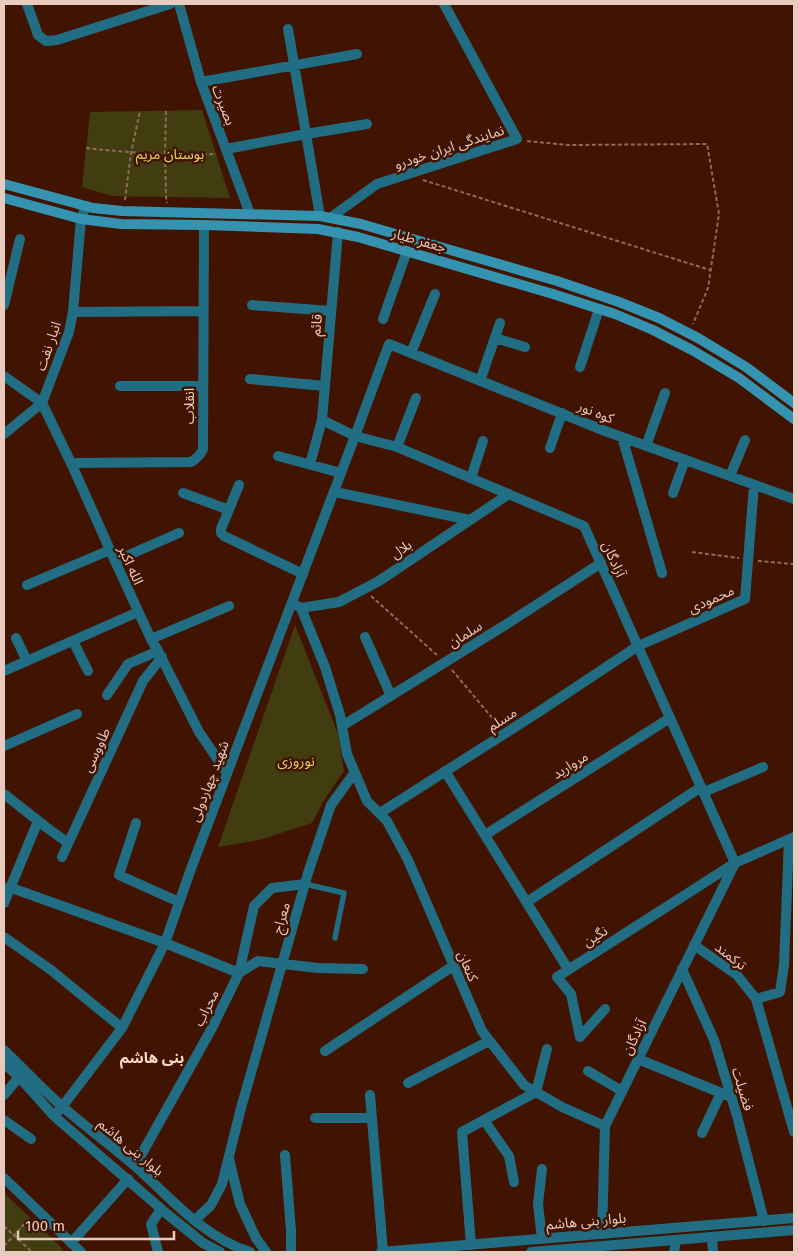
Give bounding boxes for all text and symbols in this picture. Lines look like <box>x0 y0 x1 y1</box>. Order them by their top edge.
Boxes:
street label: بصیرت <box>208 83 239 128</box>
street label: نمایندگی ایران خودرو <box>392 122 506 173</box>
park label: بوستان مریم <box>136 146 204 165</box>
street label: جعفر طیار <box>389 224 448 256</box>
street label: قائم <box>307 313 328 337</box>
street label: انبار نفت <box>32 319 65 373</box>
street label: انقلاب <box>181 388 198 424</box>
street label: کوه نور <box>574 397 616 427</box>
street label: بلال <box>387 536 415 563</box>
street label: آزادگان <box>598 539 629 581</box>
street label: الله اکبر <box>114 542 147 587</box>
street label: محمودی <box>686 582 737 617</box>
street label: سلمان <box>445 617 485 651</box>
street label: مسلم <box>485 704 521 737</box>
street label: طاووسی <box>79 725 114 775</box>
street label: شهید چهاردولی <box>186 738 234 825</box>
street label: مروارید <box>549 748 591 783</box>
park label: نوروزی <box>277 753 315 770</box>
street label: معراج <box>269 900 296 936</box>
street label: نگین <box>580 922 611 951</box>
street label: ترکمند <box>712 939 750 974</box>
street label: کنعان <box>454 948 482 984</box>
street label: محراب <box>190 987 223 1029</box>
street label: آزادگان <box>619 1016 651 1058</box>
district label: بنی هاشم <box>120 1049 184 1069</box>
street label: فضیلت <box>728 1065 757 1113</box>
street label: بلوار بنی هاشم <box>93 1115 167 1181</box>
scale bar <box>18 1208 174 1240</box>
street label: بلوار بنی هاشم <box>545 1210 627 1235</box>
text: 100 m <box>25 1217 65 1235</box>

